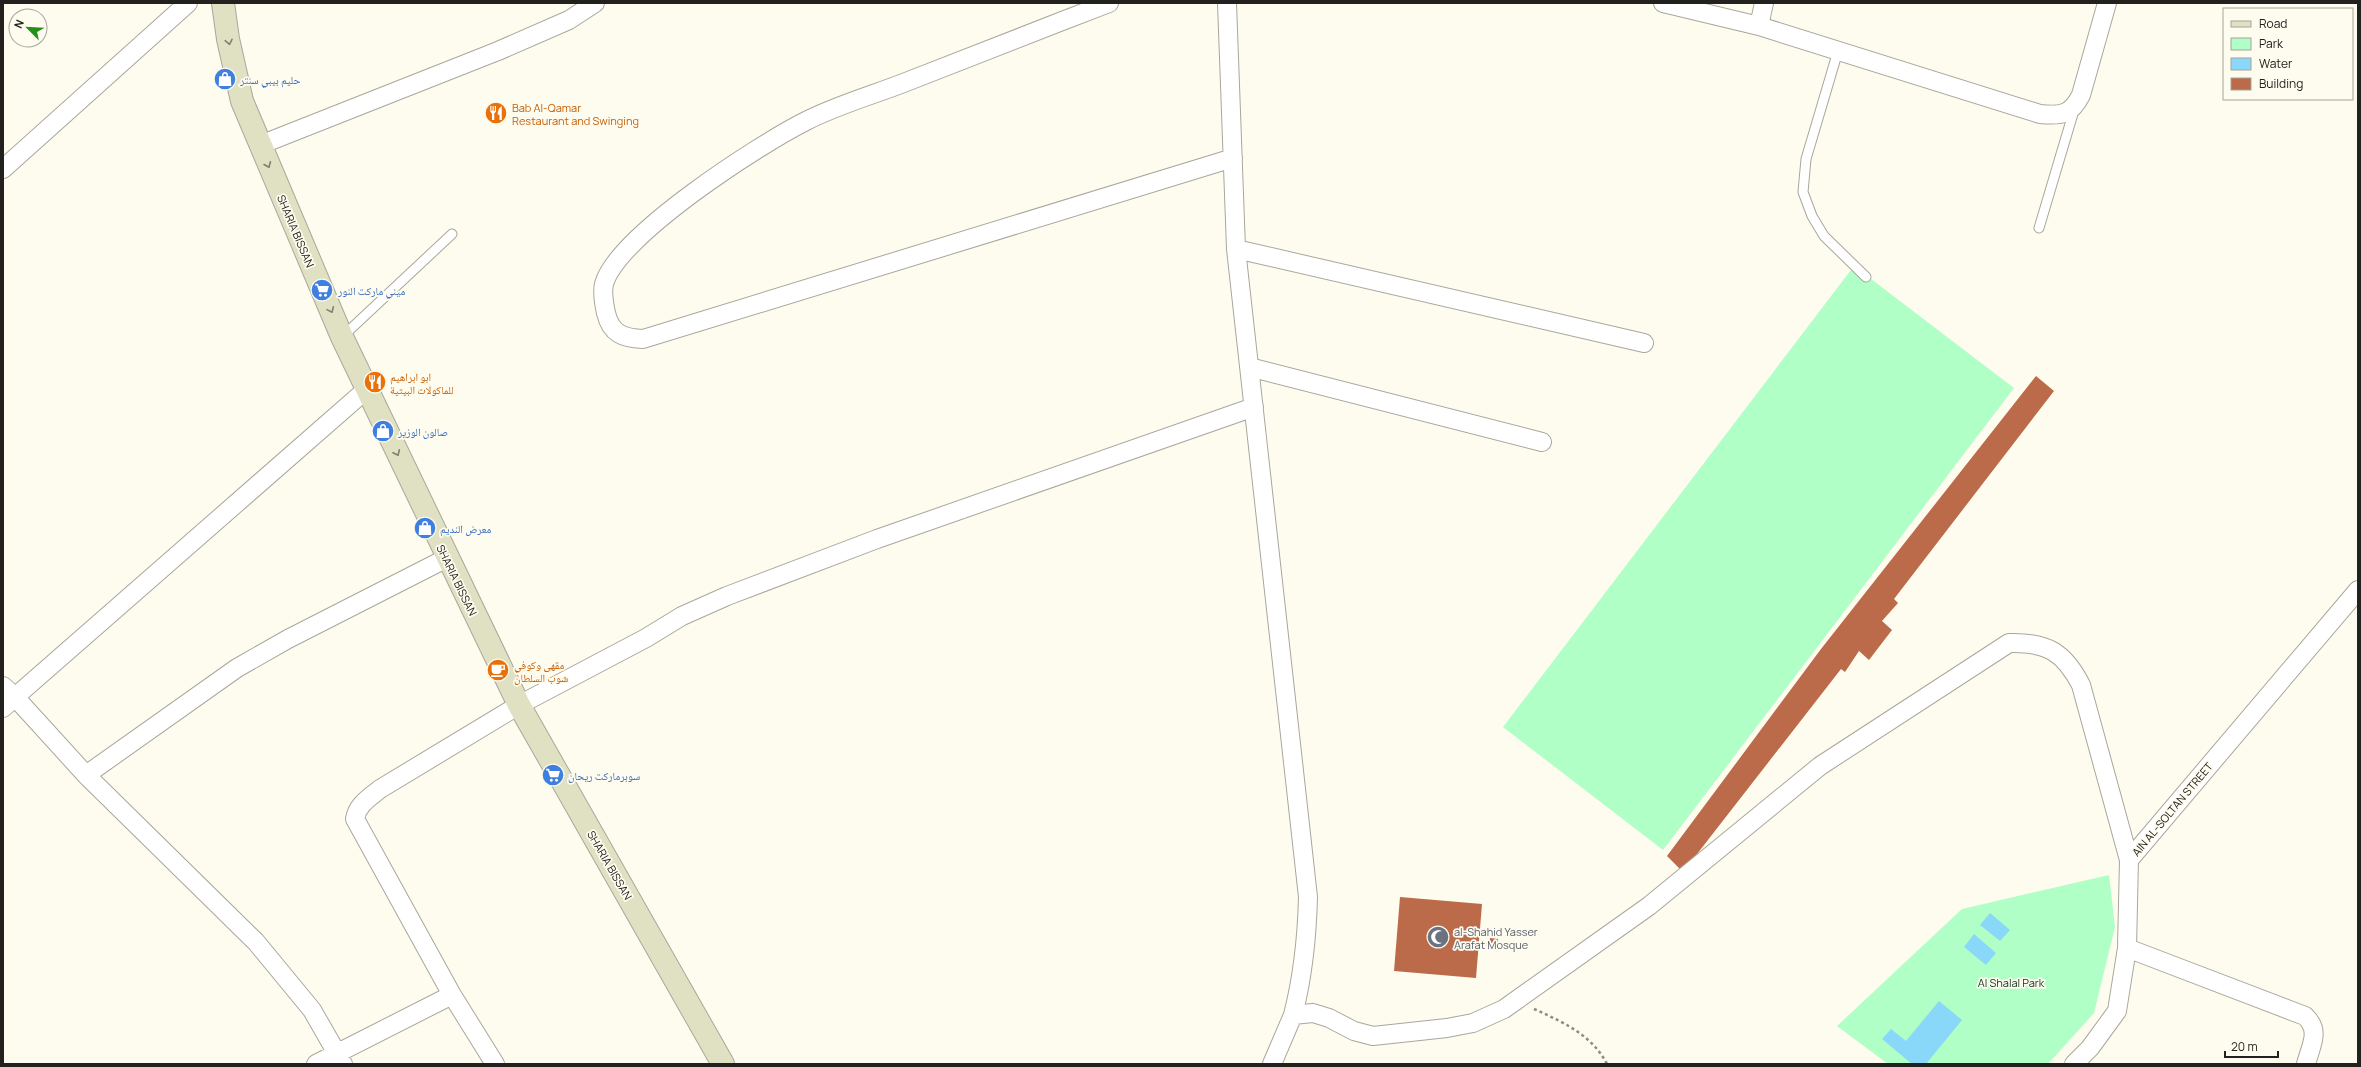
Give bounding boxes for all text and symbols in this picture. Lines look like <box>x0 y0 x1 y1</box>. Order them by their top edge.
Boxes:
north arrow <box>8 8 48 48</box>
legend <box>2223 8 2353 100</box>
text: Road <box>2259 15 2287 32</box>
text: N <box>10 17 27 30</box>
text: Park <box>2259 35 2284 52</box>
one-way arrow <box>224 38 232 45</box>
text: Water <box>2259 55 2293 72</box>
shop icon: حليم بيبي سنتر <box>212 66 238 92</box>
place label: حليم بيبي سنتر <box>239 72 300 88</box>
text: Building <box>2259 75 2303 92</box>
restaurant icon: Bab Al-Qamar Restaurant and Swinging <box>483 100 509 126</box>
place label: Bab Al-Qamar Restaurant and Swinging <box>512 100 639 128</box>
one-way arrow <box>263 161 271 169</box>
street label: SHARIA BISSAN <box>274 192 318 270</box>
supermarket icon: ميني ماركت النور <box>309 277 335 303</box>
place label: ميني ماركت النور <box>337 283 405 299</box>
one-way arrow <box>326 306 334 314</box>
restaurant icon: ابو ابراهيم للماكولات البيتية <box>362 369 388 395</box>
place label: ابو ابراهيم للماكولات البيتية <box>390 369 453 397</box>
shop icon: صالون الوزير <box>370 418 396 444</box>
place label: صالون الوزير <box>397 424 448 439</box>
one-way arrow <box>392 449 400 457</box>
shop icon: معرض النديم <box>412 515 438 541</box>
place label: معرض النديم <box>440 521 491 537</box>
street label: SHARIA BISSAN <box>433 542 481 618</box>
cafe icon: مقهى وكوفي شوب السلطان <box>485 657 511 683</box>
place label: مقهى وكوفي شوب السلطان <box>514 657 568 685</box>
street label: AIN AL-SOLTAN STREET <box>2128 759 2216 859</box>
supermarket icon: سوبرماركت ريحان <box>540 762 566 788</box>
place label: سوبرماركت ريحان <box>568 768 640 783</box>
street label: SHARIA BISSAN <box>584 828 636 902</box>
mosque icon: al-Shahid Yasser Arafat Mosque <box>1425 924 1451 950</box>
place label: al-Shahid Yasser Arafat Mosque <box>1454 924 1538 952</box>
park label: Al Shalal Park <box>1978 975 2045 990</box>
scale bar <box>2225 1033 2278 1059</box>
text: 20 m <box>2231 1038 2258 1055</box>

